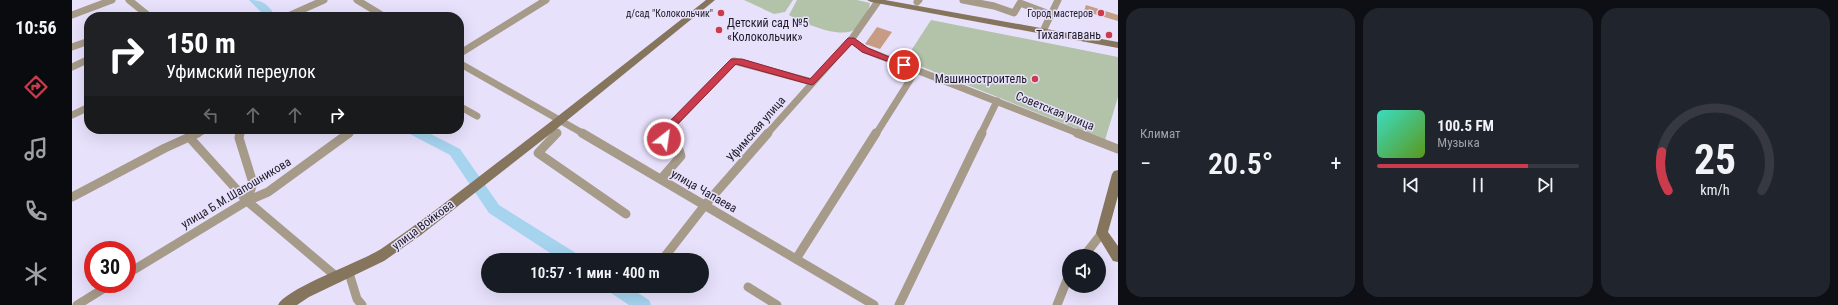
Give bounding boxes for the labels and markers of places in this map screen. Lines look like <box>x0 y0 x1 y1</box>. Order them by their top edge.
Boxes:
place label: д/сад "Колокольчик" <box>626 8 713 19</box>
marker: д/сад "Колокольчик" <box>716 8 726 18</box>
place label: Город мастеров <box>1027 8 1093 19</box>
marker: Город мастеров <box>1096 8 1106 18</box>
place label: Детский сад №5 «Колокольчик» <box>727 16 809 44</box>
marker: Детский сад №5 «Колокольчик» <box>714 25 724 35</box>
place label: Тихая гавань <box>1036 28 1101 42</box>
marker: Тихая гавань <box>1104 30 1114 40</box>
pin <box>887 48 921 82</box>
place label: Машиностроитель <box>935 72 1027 86</box>
marker: Машиностроитель <box>1030 74 1040 84</box>

